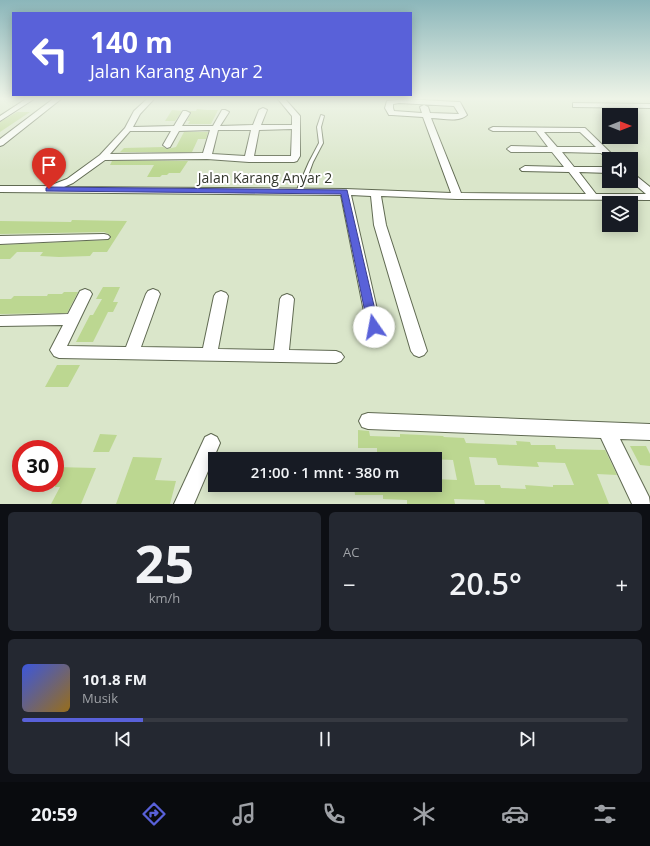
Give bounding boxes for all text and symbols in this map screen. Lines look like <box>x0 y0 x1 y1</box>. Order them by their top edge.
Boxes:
text: 140 m <box>90 23 173 61</box>
icon: left <box>24 28 76 80</box>
text: Jalan Karang Anyar 2 <box>90 59 263 83</box>
north arrow <box>602 108 638 144</box>
map controls <box>602 108 638 232</box>
pin <box>32 148 66 189</box>
button: sound <box>602 152 638 188</box>
icon: arrive <box>38 154 60 176</box>
street label: Jalan Karang Anyar 2 <box>196 168 332 187</box>
button: layers <box>602 196 638 232</box>
position arrow <box>353 306 395 348</box>
speed limit sign: 30 <box>12 440 64 492</box>
text: 21:00 · 1 mnt · 380 m <box>251 462 399 482</box>
text: 25 <box>135 527 194 598</box>
text: AC <box>343 543 359 561</box>
text: 20.5° <box>449 563 522 604</box>
text: − <box>343 569 356 599</box>
text: + <box>615 569 628 599</box>
text: km/h <box>149 589 180 607</box>
text: 101.8 FM <box>82 669 147 689</box>
text: Musik <box>82 689 118 707</box>
icon: previous <box>112 728 134 750</box>
icon: pause <box>314 728 336 750</box>
icon: next <box>516 728 538 750</box>
icon: directions <box>140 800 168 828</box>
icon: music <box>230 800 258 828</box>
icon: phone <box>320 800 348 828</box>
icon: climate <box>410 800 438 828</box>
icon: car <box>501 800 529 828</box>
icon: filters <box>591 800 619 828</box>
text: 20:59 <box>31 802 77 826</box>

